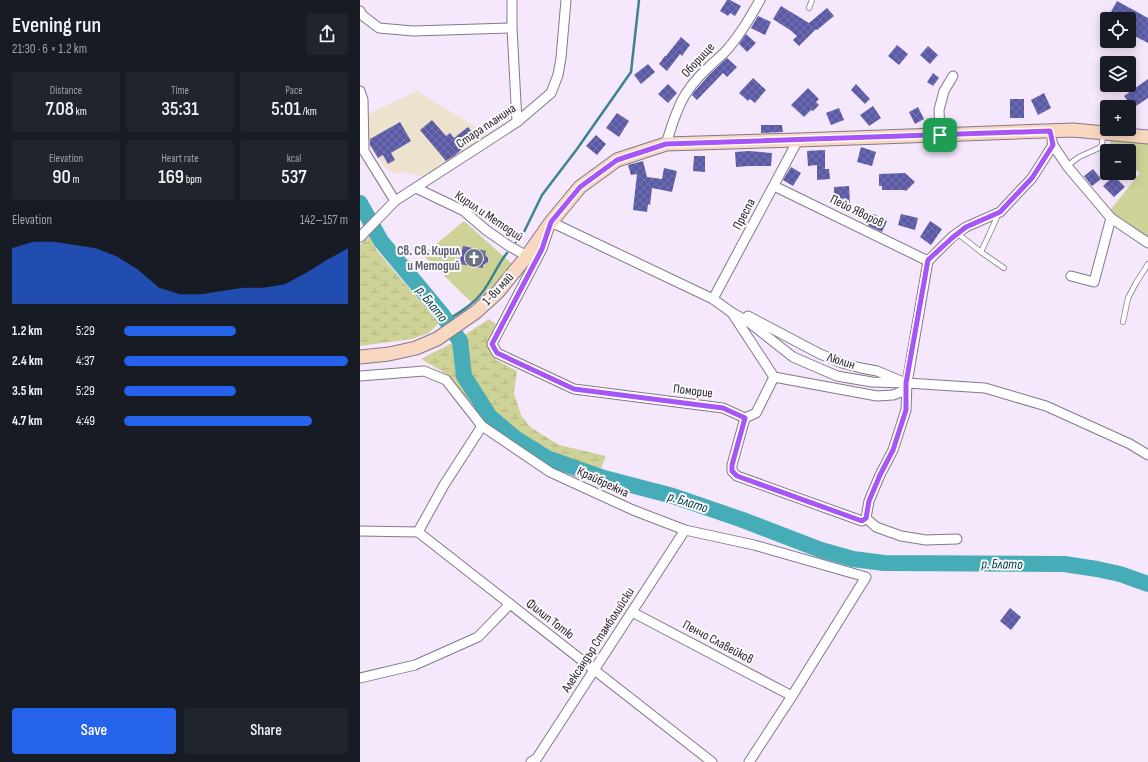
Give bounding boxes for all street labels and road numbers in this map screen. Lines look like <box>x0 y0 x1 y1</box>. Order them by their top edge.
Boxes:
street label: Оборище <box>678 39 718 81</box>
street label: Стара планина <box>453 100 519 152</box>
street label: Кирил и Методий <box>452 187 526 245</box>
street label: Пейо Яворов <box>828 191 886 231</box>
street label: Преспа <box>729 196 759 232</box>
street label: 1-ви май <box>479 269 517 309</box>
street label: Люлин <box>824 349 857 373</box>
street label: Поморие <box>672 381 714 401</box>
street label: Крайбрежна <box>575 463 631 501</box>
street label: Александър Стамболийски <box>558 585 638 696</box>
street label: Филип Тотю <box>523 595 577 643</box>
street label: Пенчо Славейков <box>680 617 756 667</box>

